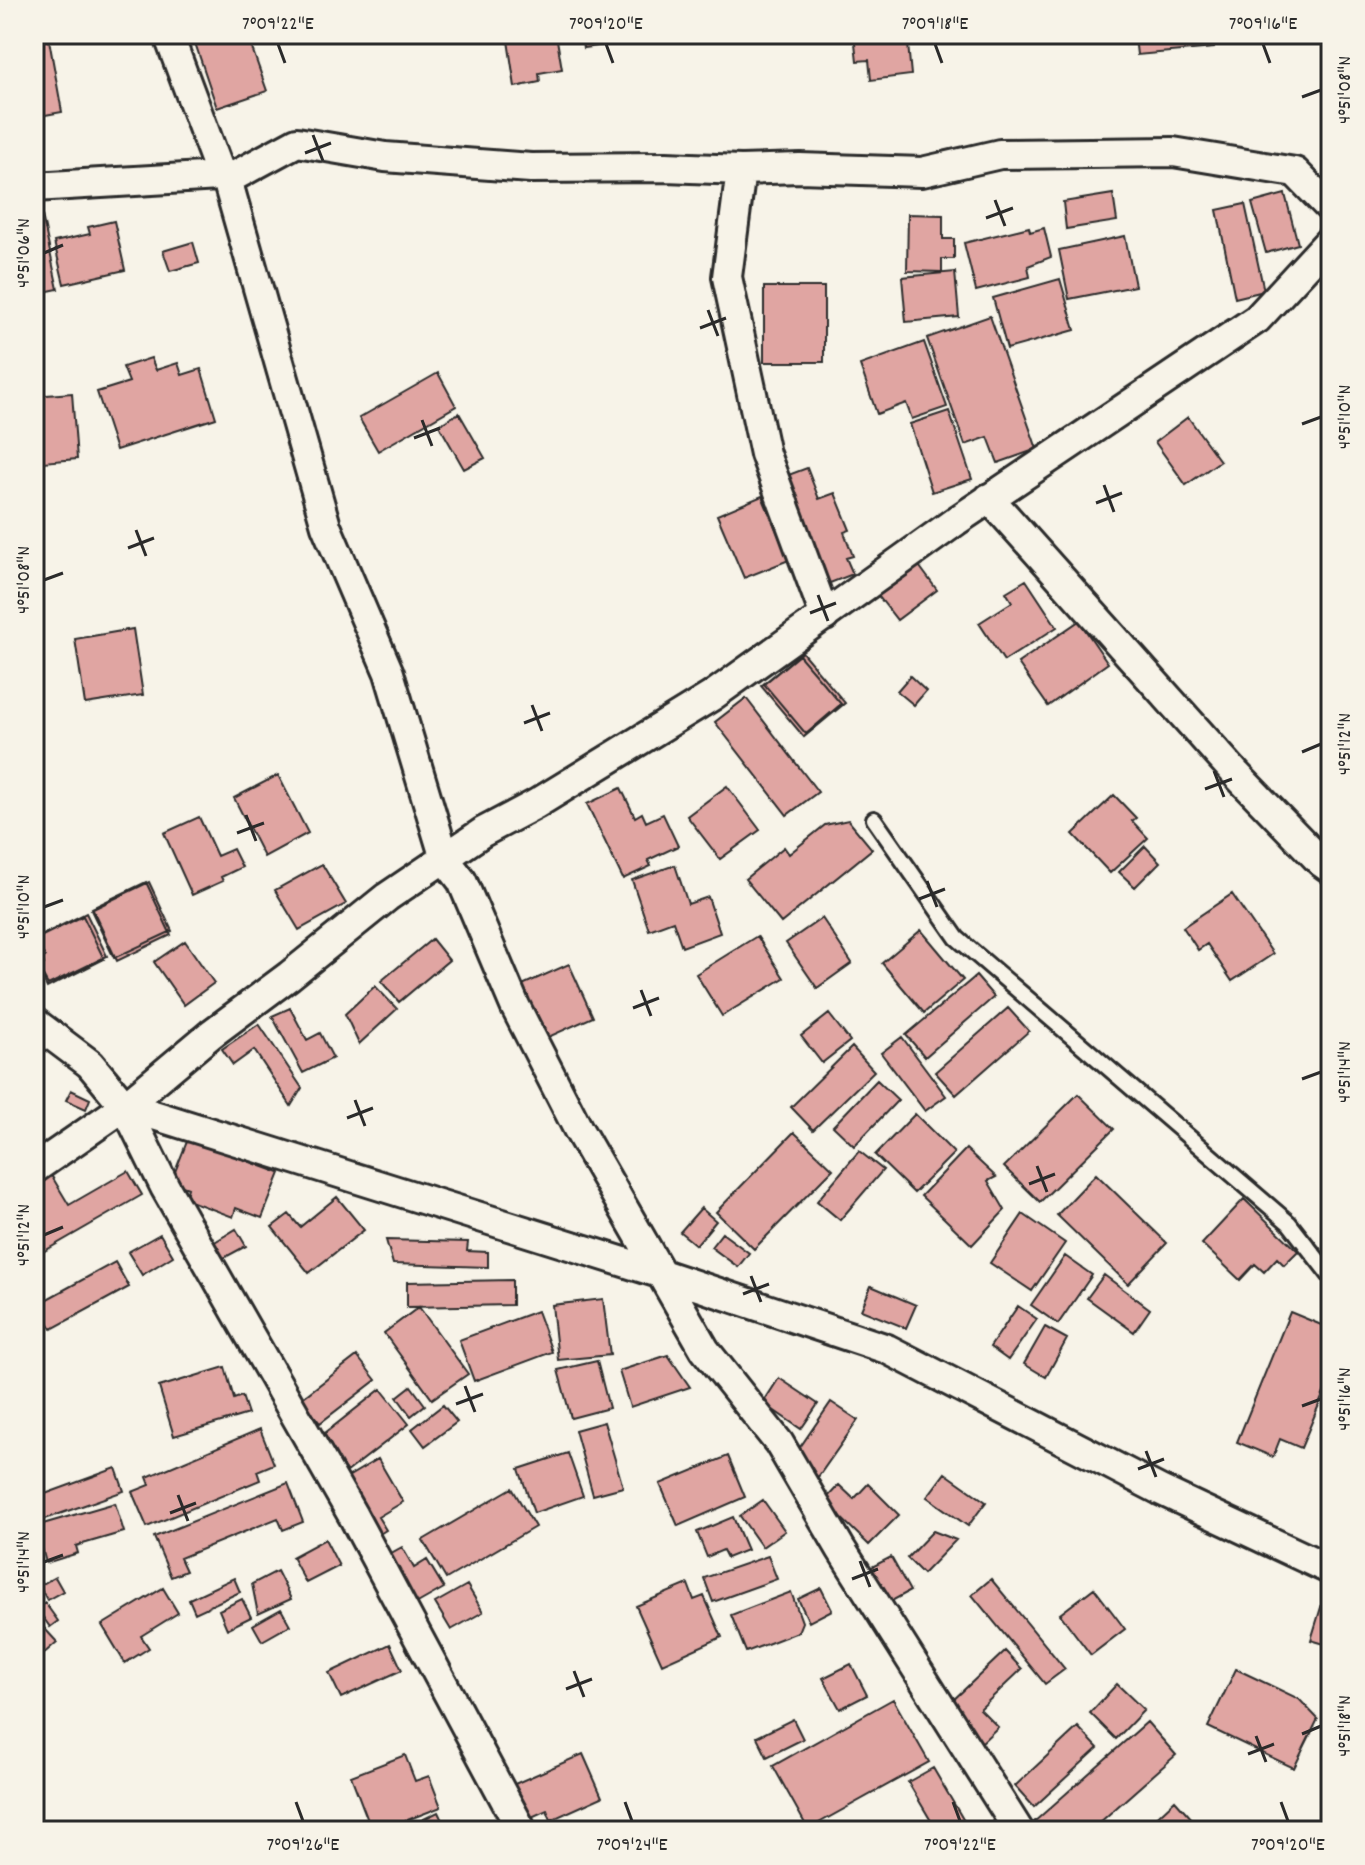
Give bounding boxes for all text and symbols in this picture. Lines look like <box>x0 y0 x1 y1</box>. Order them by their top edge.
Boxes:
text: 7°09'22"E <box>242 11 314 39</box>
text: 7°09'20"E <box>569 11 643 39</box>
text: 7°09'18"E <box>902 11 968 39</box>
text: 7°09'16"E <box>1229 11 1297 39</box>
text: 4°51'08"N <box>1332 56 1360 124</box>
text: 4°51'06"N <box>11 218 39 288</box>
text: 4°51'10"N <box>1332 385 1360 449</box>
text: 4°51'08"N <box>11 546 39 614</box>
text: 4°51'12"N <box>1332 713 1360 775</box>
text: 4°51'10"N <box>11 875 39 939</box>
text: 4°51'14"N <box>1332 1041 1360 1103</box>
text: 4°51'12"N <box>11 1204 39 1266</box>
text: 4°51'16"N <box>1332 1367 1360 1431</box>
text: 4°51'14"N <box>11 1531 39 1593</box>
text: 4°51'18"N <box>1332 1695 1360 1757</box>
text: 7°09'26"E <box>267 1832 339 1860</box>
text: 7°09'24"E <box>596 1832 668 1860</box>
text: 7°09'22"E <box>924 1832 996 1860</box>
text: 7°09'20"E <box>1251 1832 1325 1860</box>

